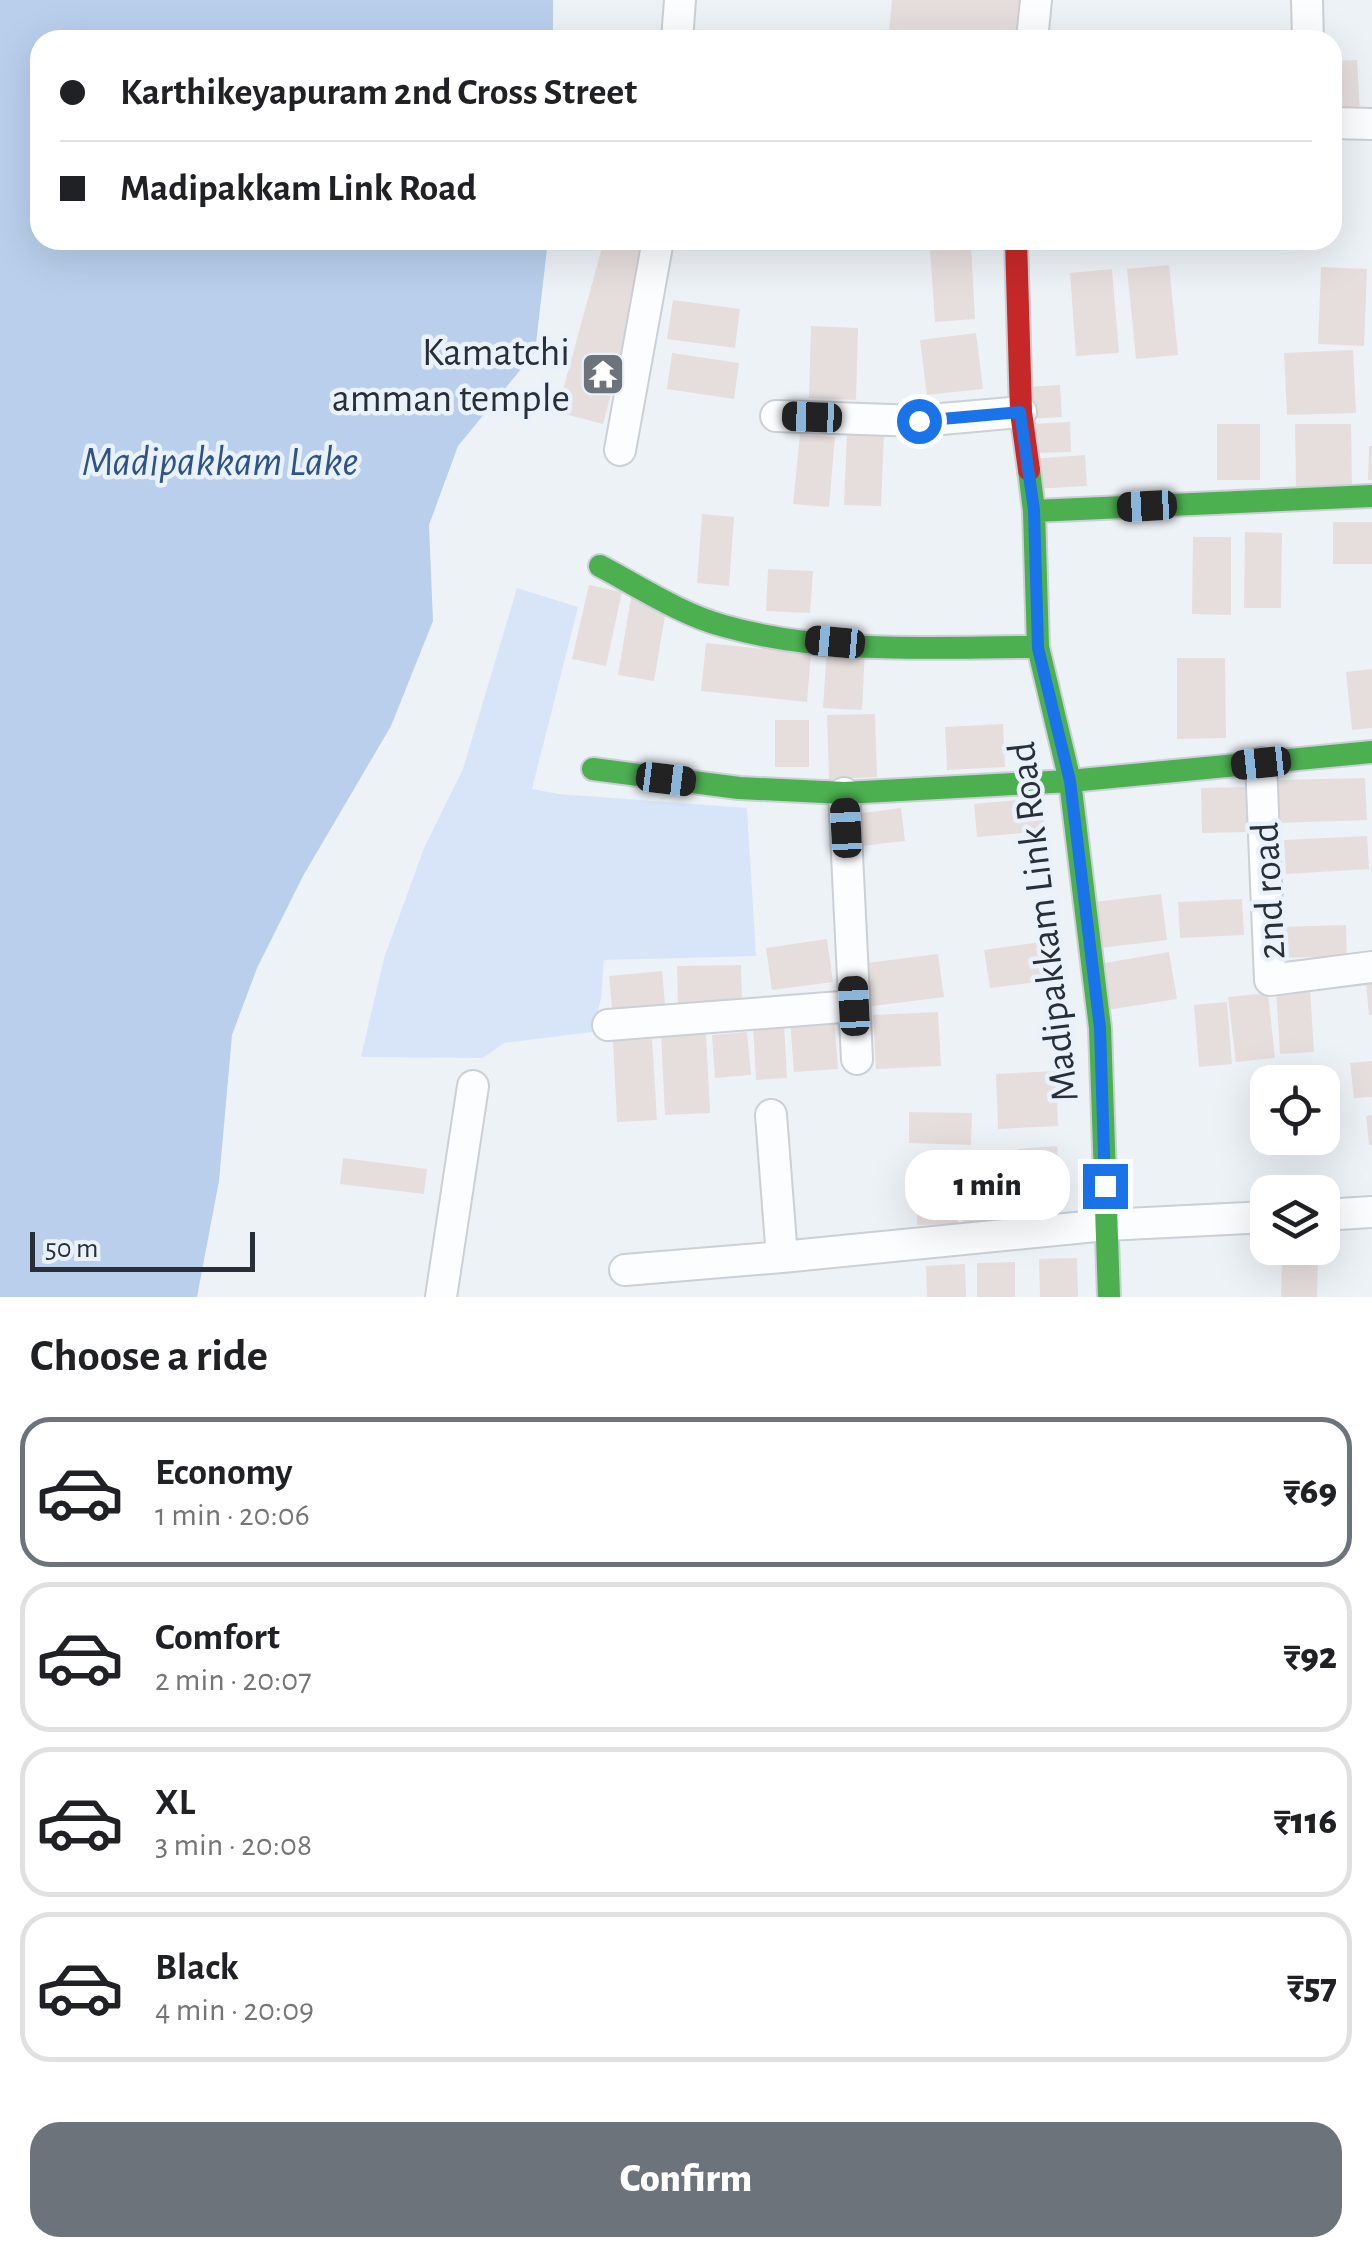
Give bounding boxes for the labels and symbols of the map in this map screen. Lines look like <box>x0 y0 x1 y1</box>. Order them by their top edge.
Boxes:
place label: Kamatchi amman temple <box>332 333 570 419</box>
temple icon: Kamatchi amman temple <box>580 351 626 397</box>
route start <box>897 399 942 444</box>
car <box>781 401 843 433</box>
water label: Madipakkam Lake <box>82 441 358 484</box>
car <box>1116 489 1178 523</box>
car <box>804 624 866 660</box>
street label: Madipakkam Link Road <box>1002 739 1086 1104</box>
car <box>1230 745 1292 781</box>
car <box>634 760 698 798</box>
car <box>829 797 863 859</box>
street label: 2nd road <box>1245 821 1293 961</box>
car <box>837 975 871 1037</box>
callout: 1 min <box>905 1151 1070 1221</box>
route end <box>1083 1164 1128 1209</box>
scale bar <box>30 1227 255 1272</box>

